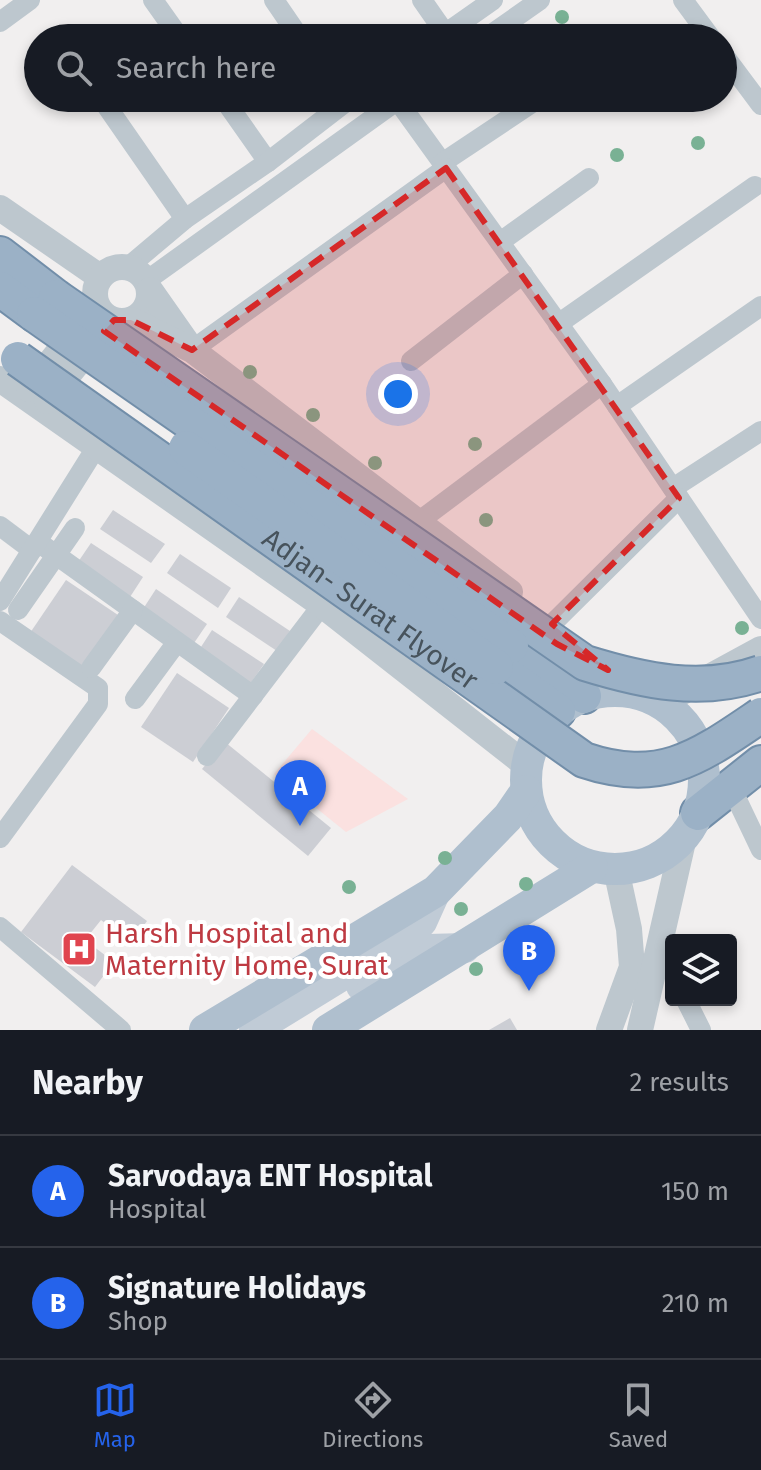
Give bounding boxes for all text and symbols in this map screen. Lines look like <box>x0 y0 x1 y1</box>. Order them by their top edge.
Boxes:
search box <box>24 24 737 112</box>
icon: search <box>52 46 96 90</box>
text: Search here <box>116 50 276 86</box>
your location <box>378 374 418 414</box>
street label: Adjan- Surat Flyover <box>256 522 484 697</box>
pin: A <box>274 760 326 826</box>
place label: Harsh Hospital and Maternity Home, Surat <box>105 917 389 982</box>
pin: B <box>503 925 555 991</box>
hospital icon: Harsh Hospital and Maternity Home, Surat <box>60 930 98 968</box>
map controls <box>665 934 737 1006</box>
button: layers <box>665 934 737 1006</box>
text: Nearby <box>32 1062 143 1103</box>
text: 2 results <box>629 1067 729 1098</box>
text: Sarvodaya ENT Hospital <box>108 1158 432 1194</box>
text: A <box>50 1176 66 1207</box>
text: 150 m <box>661 1176 729 1207</box>
text: Hospital <box>108 1194 207 1225</box>
text: Signature Holidays <box>108 1270 366 1306</box>
text: B <box>50 1288 66 1319</box>
text: 210 m <box>662 1288 729 1319</box>
text: Shop <box>108 1306 168 1337</box>
tab: Map <box>93 1378 137 1453</box>
tab: Directions <box>322 1378 423 1453</box>
tab: Saved <box>609 1378 668 1453</box>

